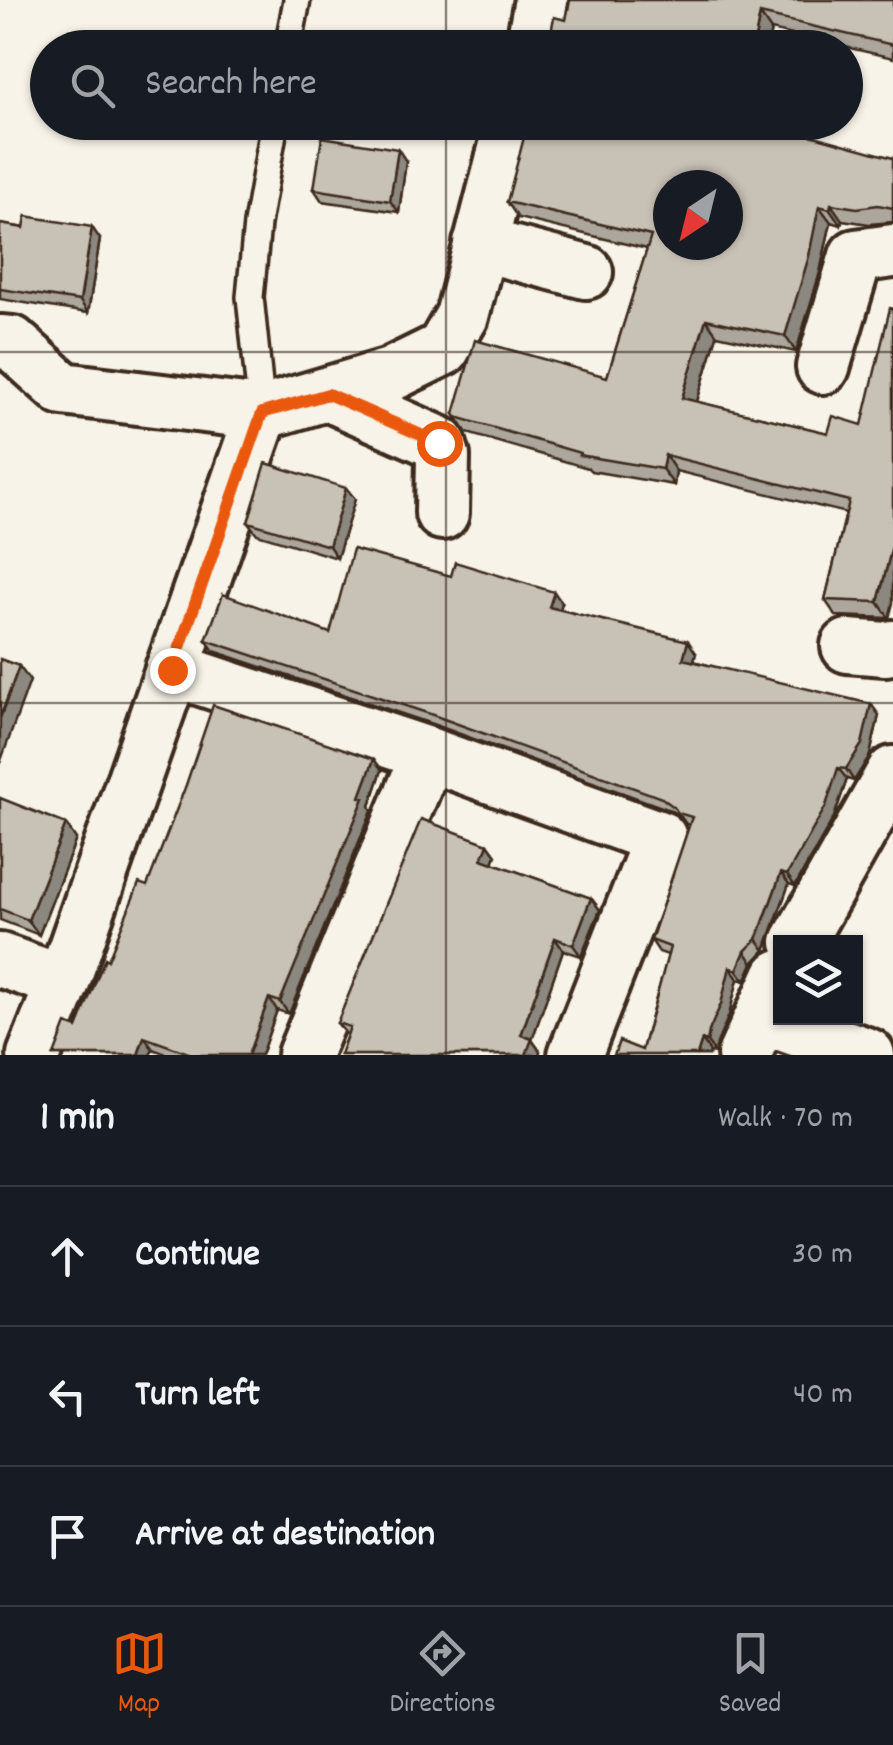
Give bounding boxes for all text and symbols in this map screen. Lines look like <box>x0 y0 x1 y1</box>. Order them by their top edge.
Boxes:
search box <box>30 30 863 140</box>
icon: search <box>65 58 120 113</box>
text: Search here <box>145 58 317 113</box>
north arrow <box>653 170 743 260</box>
route start <box>417 421 463 467</box>
route end <box>150 648 196 694</box>
map controls <box>773 935 863 1025</box>
button: layers <box>773 935 863 1025</box>
text: 1 min <box>40 1090 115 1150</box>
text: Walk · 70 m <box>718 1097 853 1143</box>
icon: ahead <box>40 1229 95 1284</box>
text: Continue <box>135 1229 260 1284</box>
text: 30 m <box>792 1233 853 1279</box>
icon: left <box>40 1369 95 1424</box>
text: Turn left <box>135 1369 260 1424</box>
text: 40 m <box>793 1373 853 1419</box>
icon: arrive <box>40 1509 95 1564</box>
text: Arrive at destination <box>135 1509 435 1564</box>
tab: Map <box>112 1626 167 1726</box>
tab: Directions <box>390 1626 496 1726</box>
tab: Saved <box>719 1626 781 1726</box>

